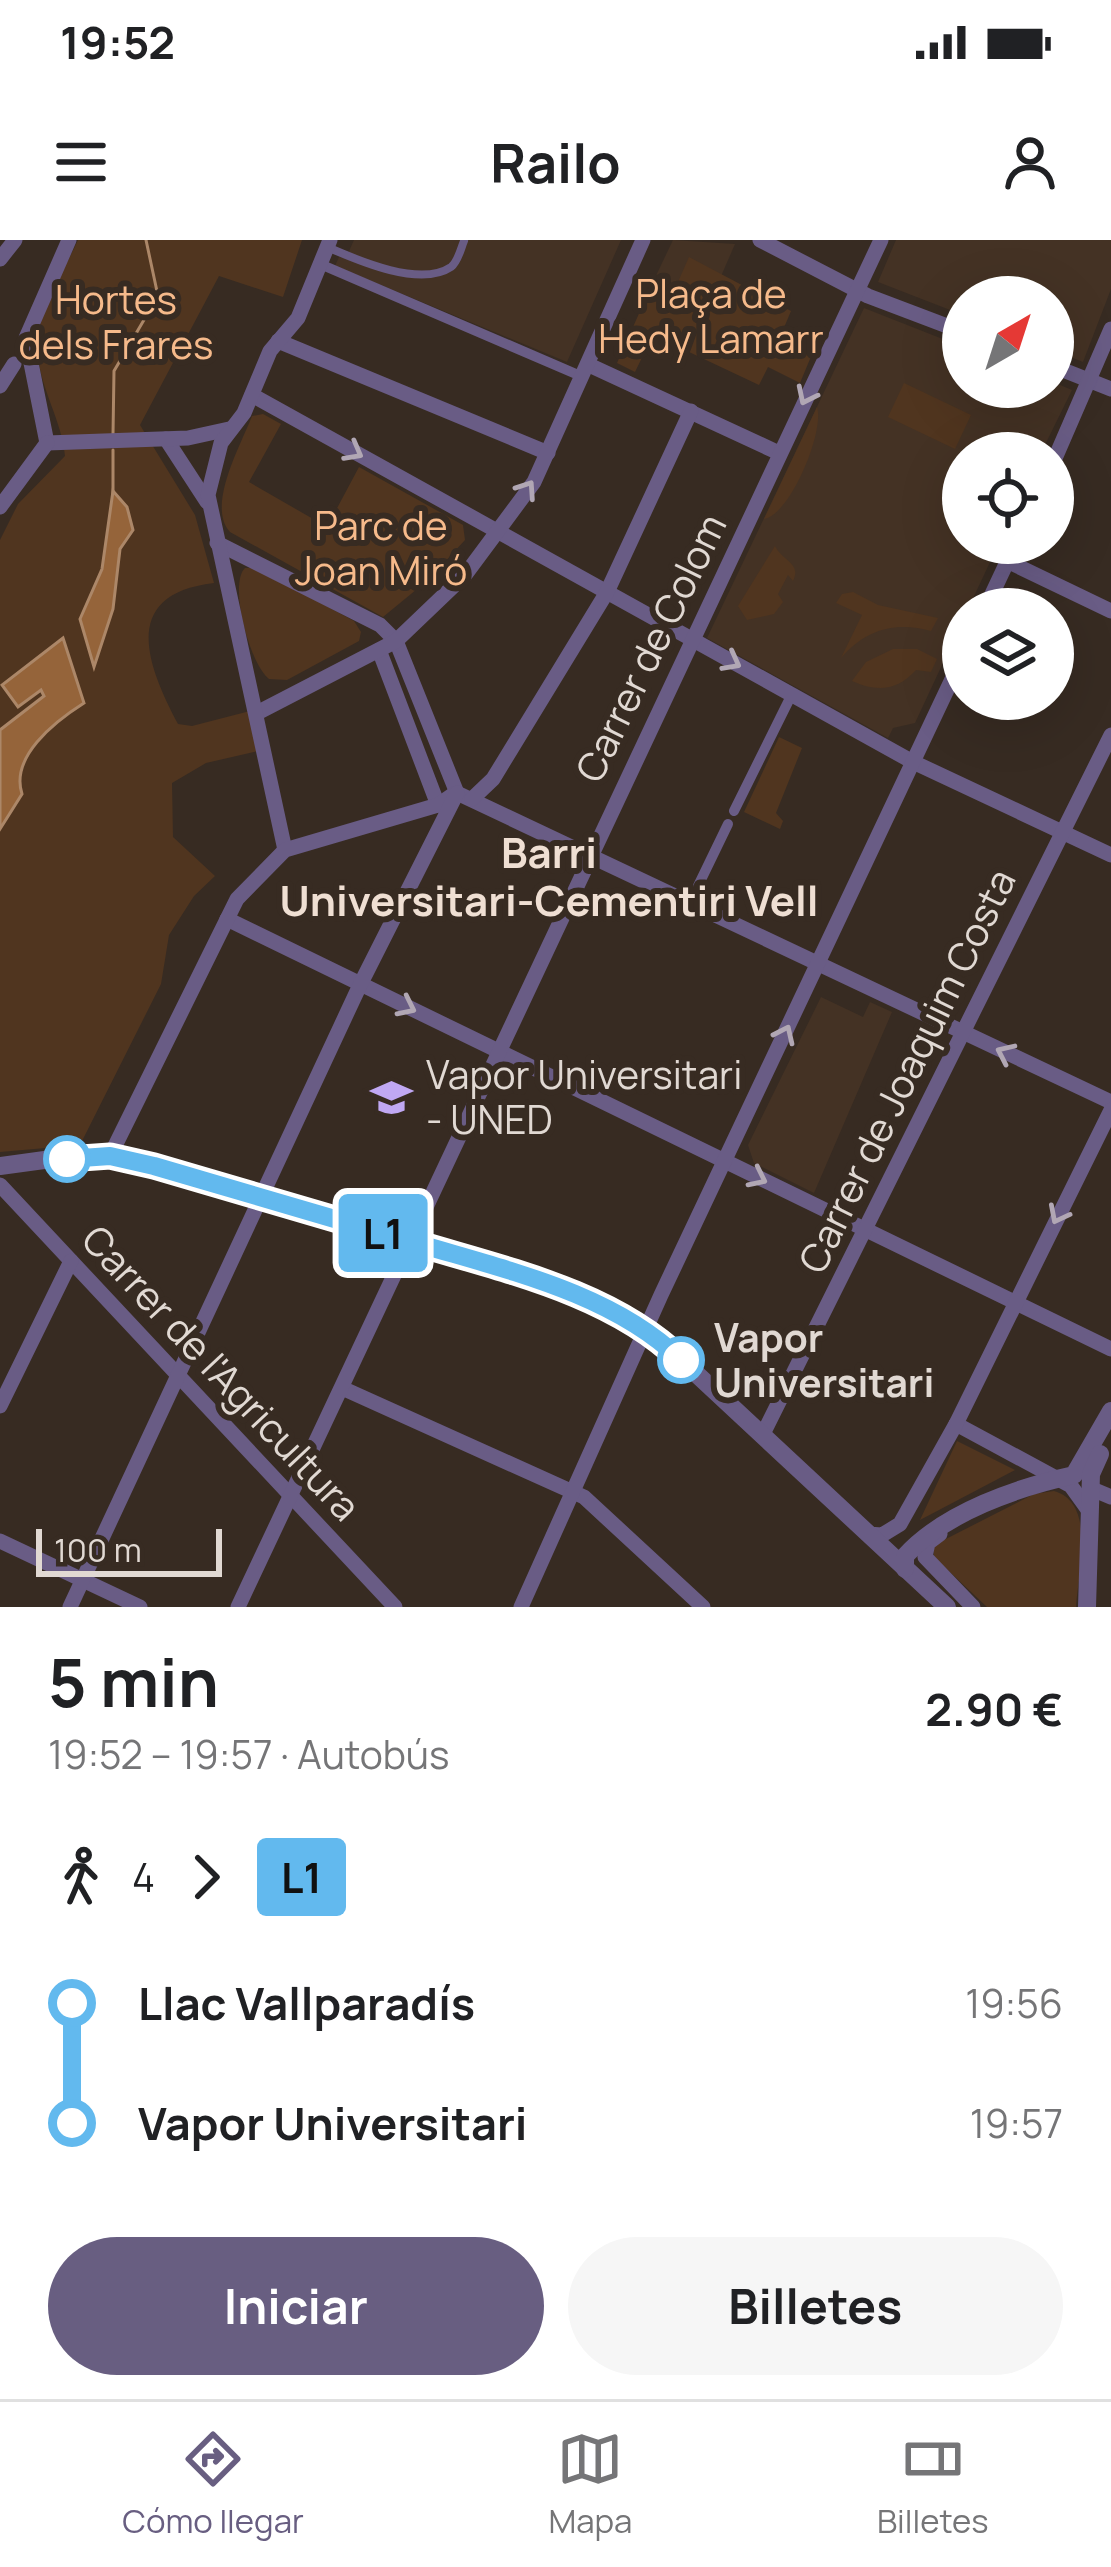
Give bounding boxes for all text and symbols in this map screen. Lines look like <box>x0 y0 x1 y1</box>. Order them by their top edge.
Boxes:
text: 19:52 <box>60 11 175 73</box>
text: Railo <box>490 125 621 199</box>
icon: menu <box>48 129 114 195</box>
icon: person <box>997 129 1063 195</box>
park label: Plaça de Hedy Lamarr <box>598 266 824 365</box>
park label: Hortes dels Frares <box>19 272 213 371</box>
north arrow <box>942 276 1074 408</box>
map controls <box>942 276 1074 720</box>
one-way arrow <box>797 384 820 405</box>
button: locate <box>942 432 1074 564</box>
one-way arrow <box>342 438 363 461</box>
one-way arrow <box>513 481 535 503</box>
park label: Parc de Joan Miró <box>295 498 467 597</box>
street label: Carrer de Colom <box>562 505 738 791</box>
button: layers <box>942 588 1074 720</box>
one-way arrow <box>719 648 741 671</box>
district label: Barri Universitari-Cementiri Vell <box>279 823 819 929</box>
street label: Carrer de Joaquim Costa <box>785 860 1028 1282</box>
one-way arrow <box>395 993 416 1016</box>
one-way arrow <box>771 1025 794 1046</box>
one-way arrow <box>996 1044 1017 1067</box>
place label: Vapor Universitari - UNED <box>426 1047 742 1146</box>
school or university icon: Vapor Universitari - UNED <box>369 1074 415 1120</box>
unlabelled marker <box>45 1137 89 1181</box>
one-way arrow <box>746 1164 767 1187</box>
line badge: L1 <box>329 1194 437 1272</box>
one-way arrow <box>1049 1203 1073 1224</box>
text: L1 <box>363 1204 403 1262</box>
street label: Carrer de l'Agricultura <box>70 1213 373 1532</box>
place label: Vapor Universitari <box>714 1310 934 1409</box>
marker: Vapor Universitari <box>659 1338 703 1382</box>
scale bar <box>36 1523 222 1576</box>
text: 100 m <box>54 1527 142 1572</box>
text: 5 min <box>48 1637 219 1727</box>
text: 2.90 € <box>925 1678 1063 1740</box>
text: 19:52 – 19:57 · Autobús <box>48 1727 450 1781</box>
icon: walk <box>48 1844 114 1910</box>
icon: forward <box>173 1844 239 1910</box>
text: L1 <box>281 1848 322 1906</box>
text: 4 <box>132 1850 155 1904</box>
text: Llac Vallparadís <box>138 1972 475 2034</box>
text: 19:56 <box>965 1976 1063 2030</box>
text: Vapor Universitari <box>138 2092 527 2154</box>
text: 19:57 <box>970 2096 1063 2150</box>
button: Iniciar <box>48 2237 544 2375</box>
button: Billetes <box>568 2237 1063 2375</box>
tab: Cómo llegar <box>122 2426 304 2543</box>
tab: Mapa <box>548 2426 632 2543</box>
tab: Billetes <box>877 2426 989 2543</box>

